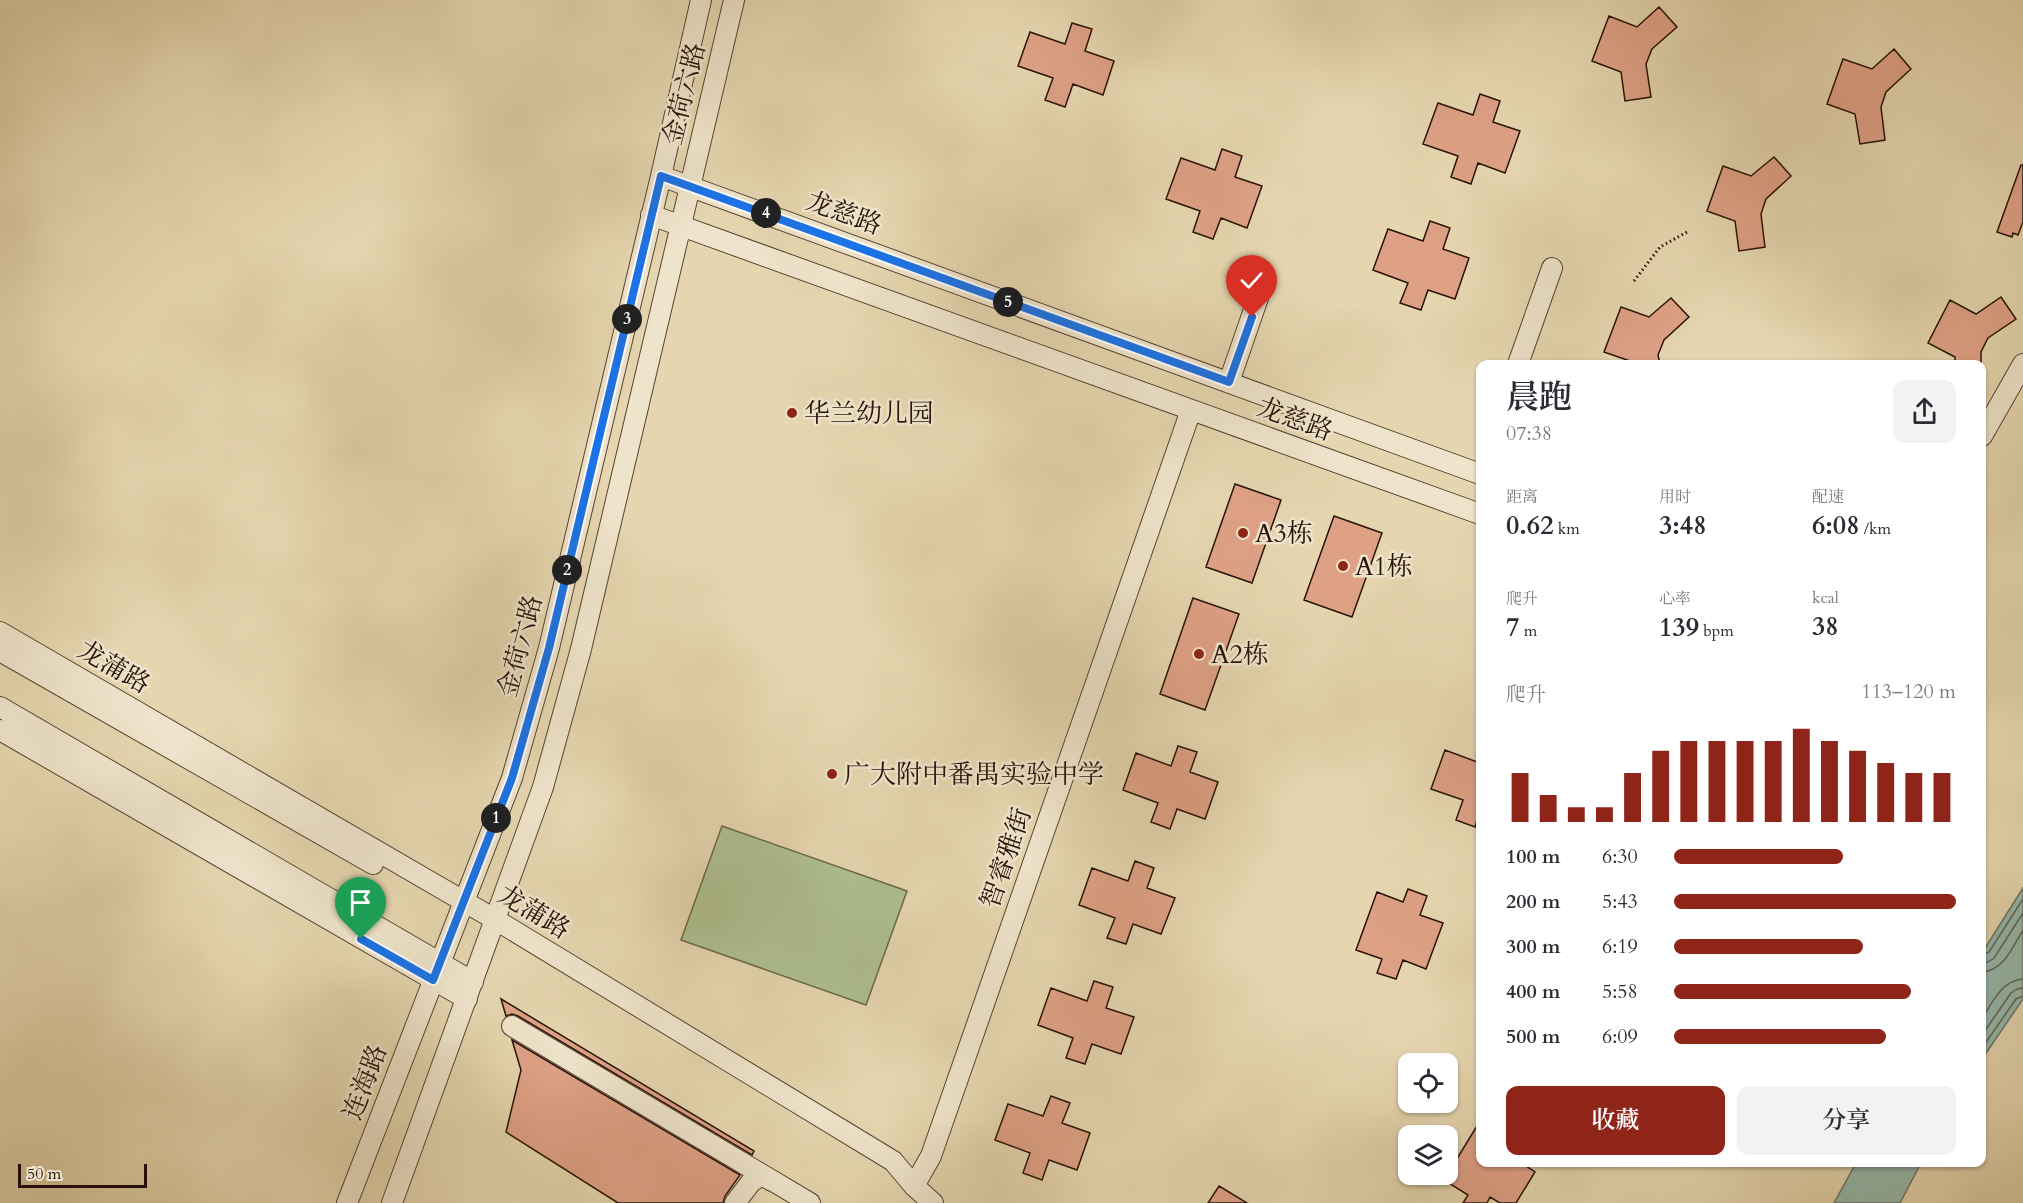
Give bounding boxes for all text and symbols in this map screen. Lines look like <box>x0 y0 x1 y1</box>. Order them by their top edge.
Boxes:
street label: 金荷六路 <box>654 39 714 149</box>
street label: 龙慈路 <box>801 183 887 243</box>
pin: 4 <box>751 198 781 228</box>
text: 4 <box>762 202 770 224</box>
pin <box>1226 255 1277 317</box>
icon: check <box>1235 264 1268 297</box>
pin: 5 <box>993 287 1023 317</box>
text: 5 <box>1004 291 1012 313</box>
pin: 3 <box>612 304 642 334</box>
text: 3 <box>623 308 631 330</box>
text: 晨跑 <box>1506 375 1572 420</box>
button: share <box>1893 380 1956 443</box>
street label: 龙慈路 <box>1252 389 1338 449</box>
place label: 华兰幼儿园 <box>804 396 934 431</box>
marker: 华兰幼儿园 <box>785 406 799 420</box>
text: 07:38 <box>1506 420 1552 447</box>
text: 距离 <box>1506 486 1538 508</box>
text: 用时 <box>1659 486 1691 508</box>
text: 配速 <box>1812 486 1844 508</box>
text: 0.62 <box>1506 508 1554 543</box>
text: 3:48 <box>1659 508 1707 543</box>
text: 6:08 <box>1812 508 1860 543</box>
place label: A3栋 <box>1255 516 1313 551</box>
text: km <box>1554 518 1580 540</box>
text: /km <box>1860 518 1891 540</box>
marker: A3栋 <box>1236 526 1250 540</box>
place label: A1栋 <box>1355 549 1413 584</box>
pin: 2 <box>552 555 582 585</box>
text: 2 <box>563 559 571 581</box>
marker: A1栋 <box>1336 559 1350 573</box>
text: kcal <box>1812 587 1839 609</box>
text: 爬升 <box>1506 588 1538 610</box>
text: 心率 <box>1659 588 1691 610</box>
street label: 金荷六路 <box>490 591 550 701</box>
text: 38 <box>1812 609 1839 644</box>
text: 7 <box>1506 610 1519 645</box>
text: 139 <box>1659 610 1699 645</box>
text: m <box>1519 620 1537 642</box>
text: bpm <box>1699 620 1734 642</box>
street label: 龙蒲路 <box>71 632 157 702</box>
place label: A2栋 <box>1211 637 1269 672</box>
marker: A2栋 <box>1192 647 1206 661</box>
text: 113–120 m <box>1861 678 1956 705</box>
text: 爬升 <box>1506 681 1546 708</box>
place label: 广大附中番禺实验中学 <box>844 757 1104 792</box>
marker: 广大附中番禺实验中学 <box>825 767 839 781</box>
pin: 1 <box>481 803 511 833</box>
street label: 智睿雅街 <box>973 803 1039 913</box>
text: 1 <box>492 807 500 829</box>
text: 100 m <box>1506 843 1561 870</box>
text: 6:30 <box>1602 843 1638 870</box>
pin <box>335 877 386 939</box>
street label: 龙蒲路 <box>492 877 576 947</box>
icon: arrive <box>344 886 377 919</box>
text: 200 m <box>1506 888 1561 915</box>
text: 5:43 <box>1602 888 1638 915</box>
text: 300 m <box>1506 933 1561 960</box>
text: 6:19 <box>1602 933 1638 960</box>
text: 400 m <box>1506 978 1561 1005</box>
text: 5:58 <box>1602 978 1638 1005</box>
text: 500 m <box>1506 1023 1561 1050</box>
text: 6:09 <box>1602 1023 1638 1050</box>
street label: 连海路 <box>335 1039 395 1125</box>
map controls <box>1398 1053 1458 1185</box>
button: locate <box>1398 1053 1458 1113</box>
button: 收藏 <box>1506 1086 1725 1155</box>
button: 分享 <box>1737 1086 1956 1155</box>
button: layers <box>1398 1125 1458 1185</box>
scale bar <box>18 1161 147 1188</box>
text: 50 m <box>27 1163 61 1185</box>

